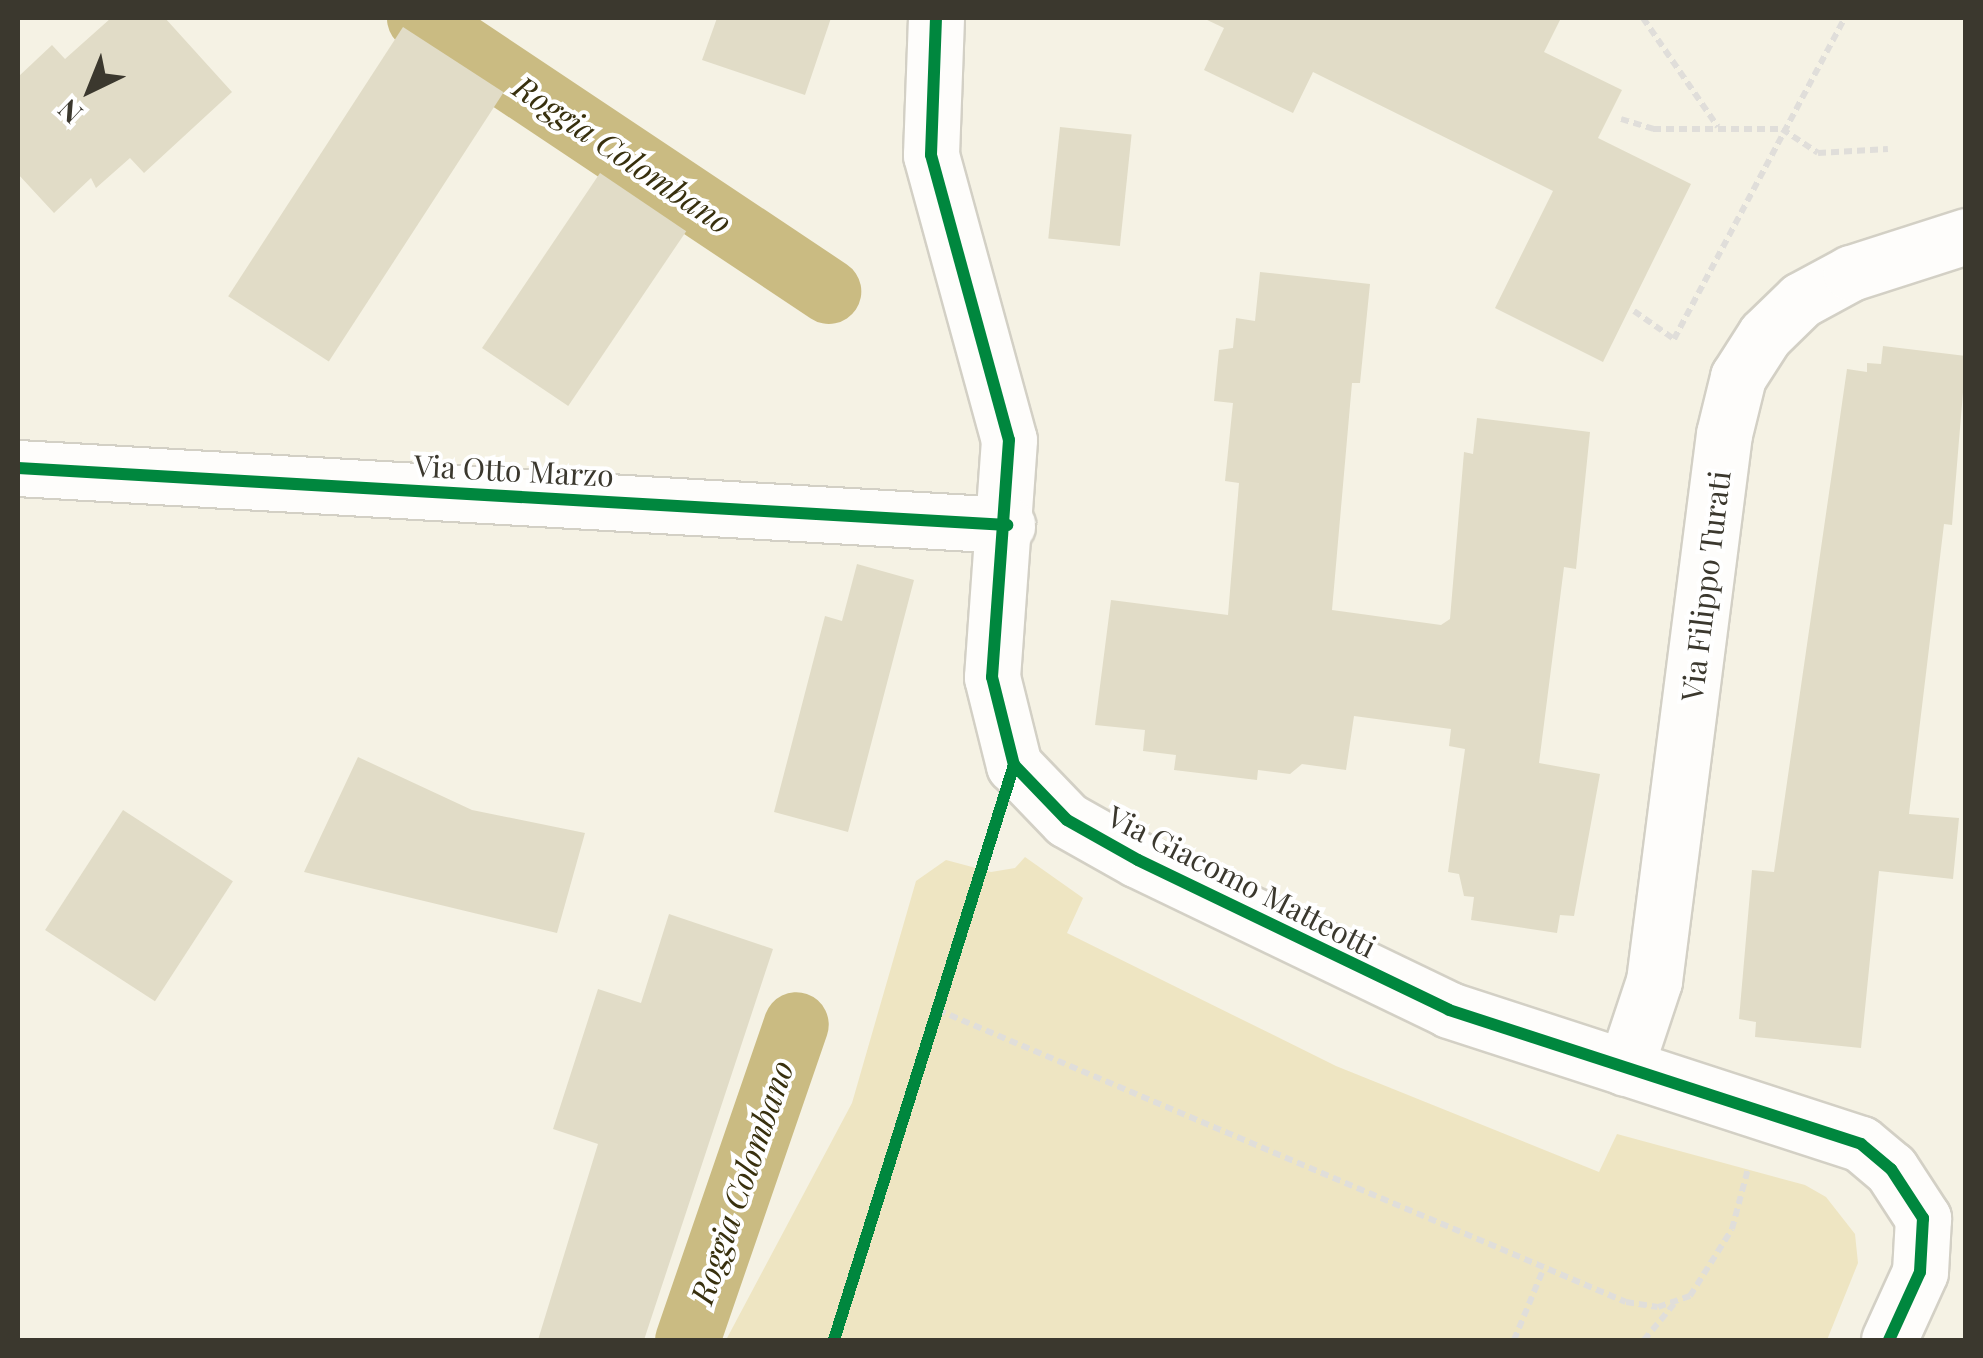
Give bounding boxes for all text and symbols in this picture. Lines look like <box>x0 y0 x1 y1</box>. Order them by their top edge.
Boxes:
north arrow <box>40 40 140 140</box>
water label: Roggia Colombano <box>507 67 739 241</box>
text: N <box>49 92 89 133</box>
street label: Via Otto Marzo <box>413 447 615 493</box>
street label: Via Filippo Turati <box>1673 468 1737 704</box>
street label: Via Giacomo Matteotti <box>1101 798 1383 964</box>
water label: Roggia Colombano <box>681 1055 801 1309</box>

